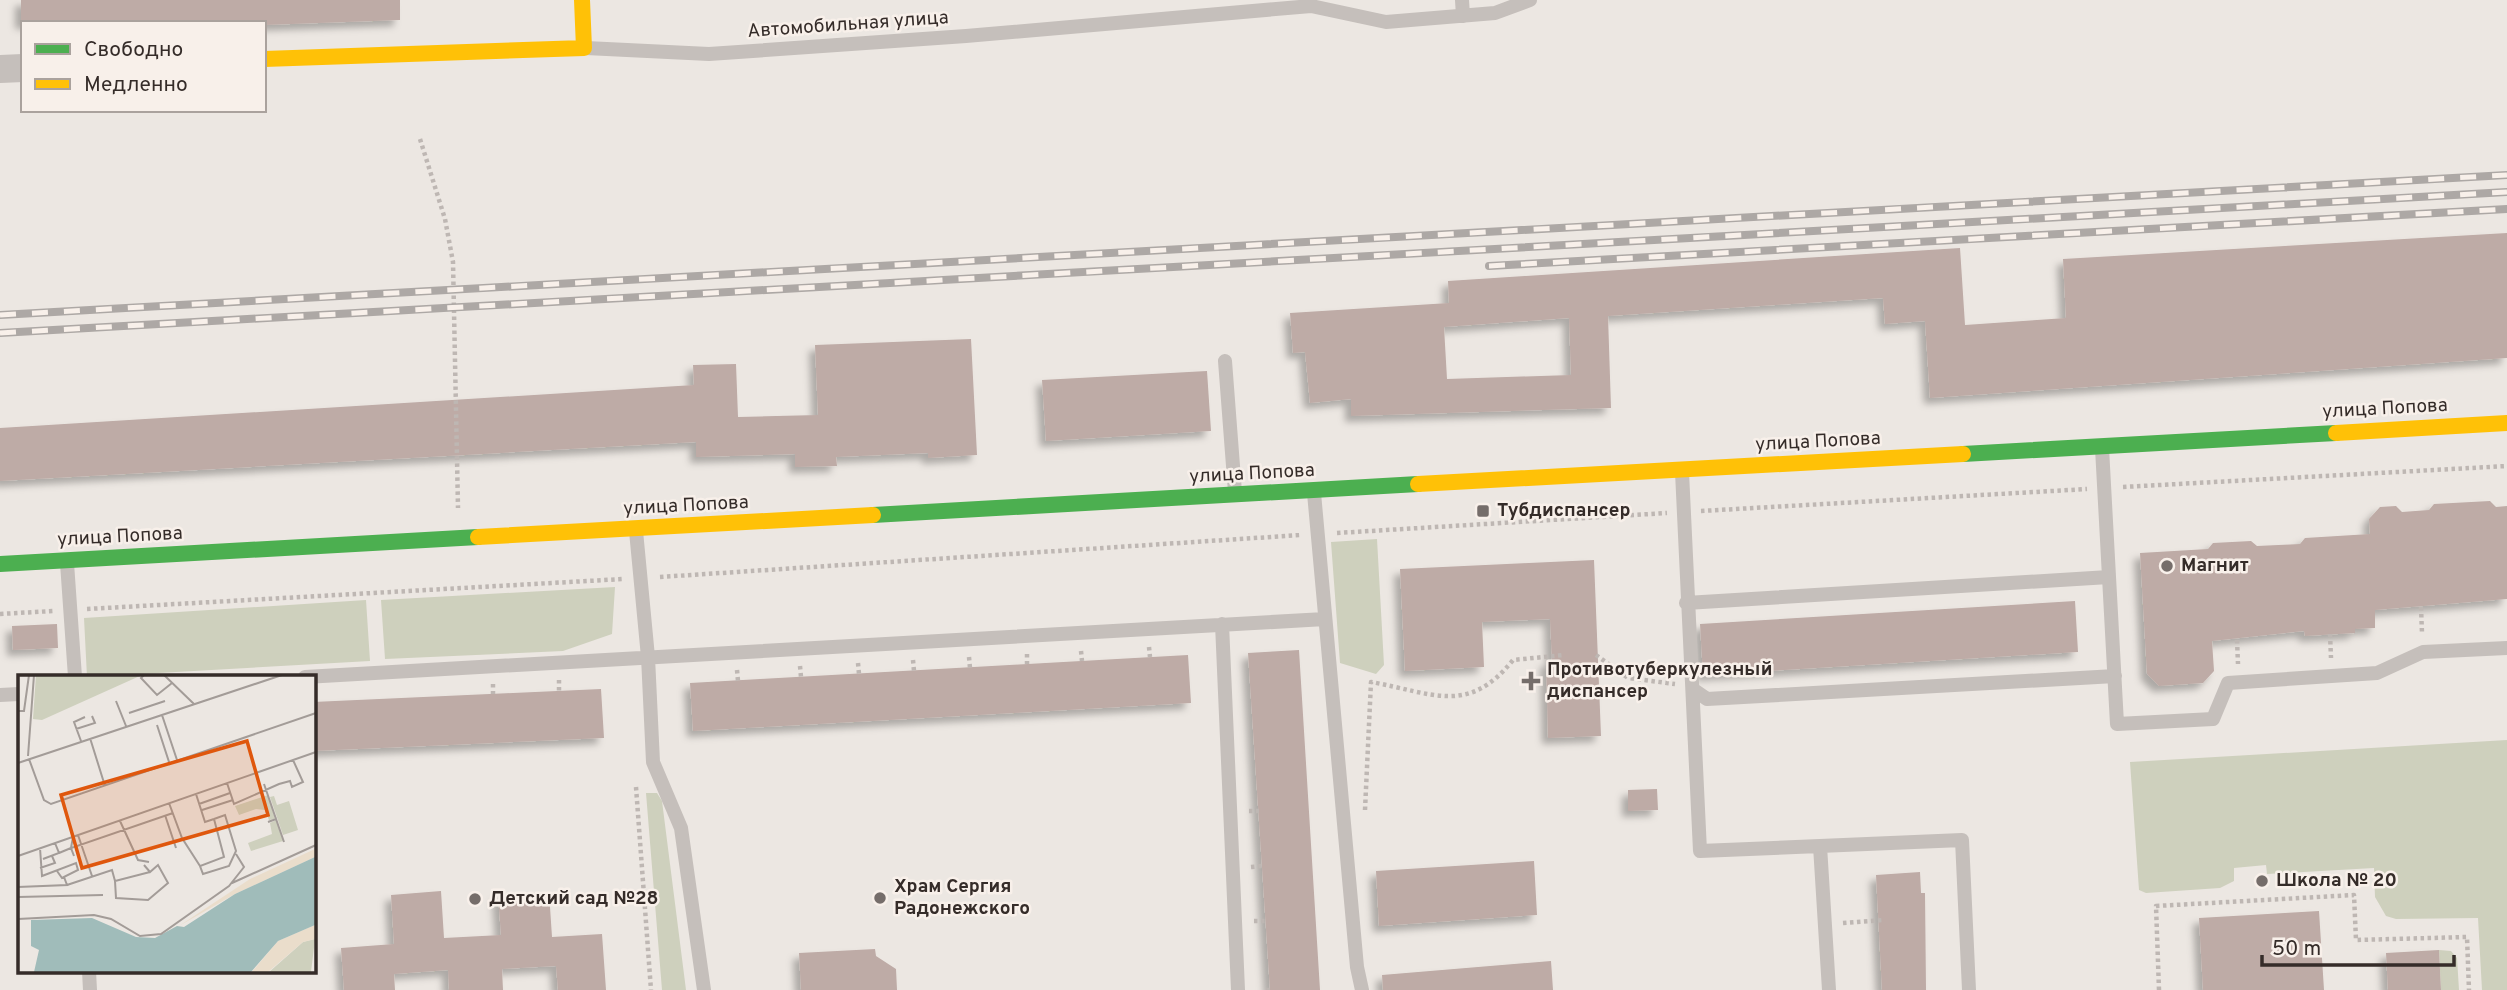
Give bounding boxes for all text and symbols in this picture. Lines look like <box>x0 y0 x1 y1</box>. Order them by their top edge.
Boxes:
street label: Автомобильная улица <box>747 6 949 44</box>
legend <box>21 21 266 112</box>
text: Свободно <box>84 37 183 64</box>
text: Медленно <box>84 72 188 99</box>
street label: улица Попова <box>2322 394 2448 424</box>
street label: улица Попова <box>1755 427 1881 457</box>
street label: улица Попова <box>1189 459 1315 489</box>
street label: улица Попова <box>623 491 749 521</box>
place label: Тубдиспансер <box>1497 499 1630 523</box>
marker: Тубдиспансер <box>1475 503 1491 519</box>
street label: улица Попова <box>57 522 183 552</box>
place label: Магнит <box>2181 554 2249 578</box>
marker: Магнит <box>2159 558 2175 574</box>
place label: Противотуберкулезный диспансер <box>1547 658 1772 704</box>
marker: Противотуберкулезный диспансер <box>1521 671 1541 691</box>
inset map <box>18 675 315 972</box>
place label: Школа № 20 <box>2276 869 2397 893</box>
marker: Школа № 20 <box>2254 873 2270 889</box>
place label: Храм Сергия Радонежского <box>894 875 1030 921</box>
place label: Детский сад №28 <box>489 887 659 911</box>
marker: Храм Сергия Радонежского <box>872 890 888 906</box>
marker: Детский сад №28 <box>467 891 483 907</box>
scale bar <box>2262 923 2454 967</box>
text: 50 m <box>2272 936 2321 963</box>

